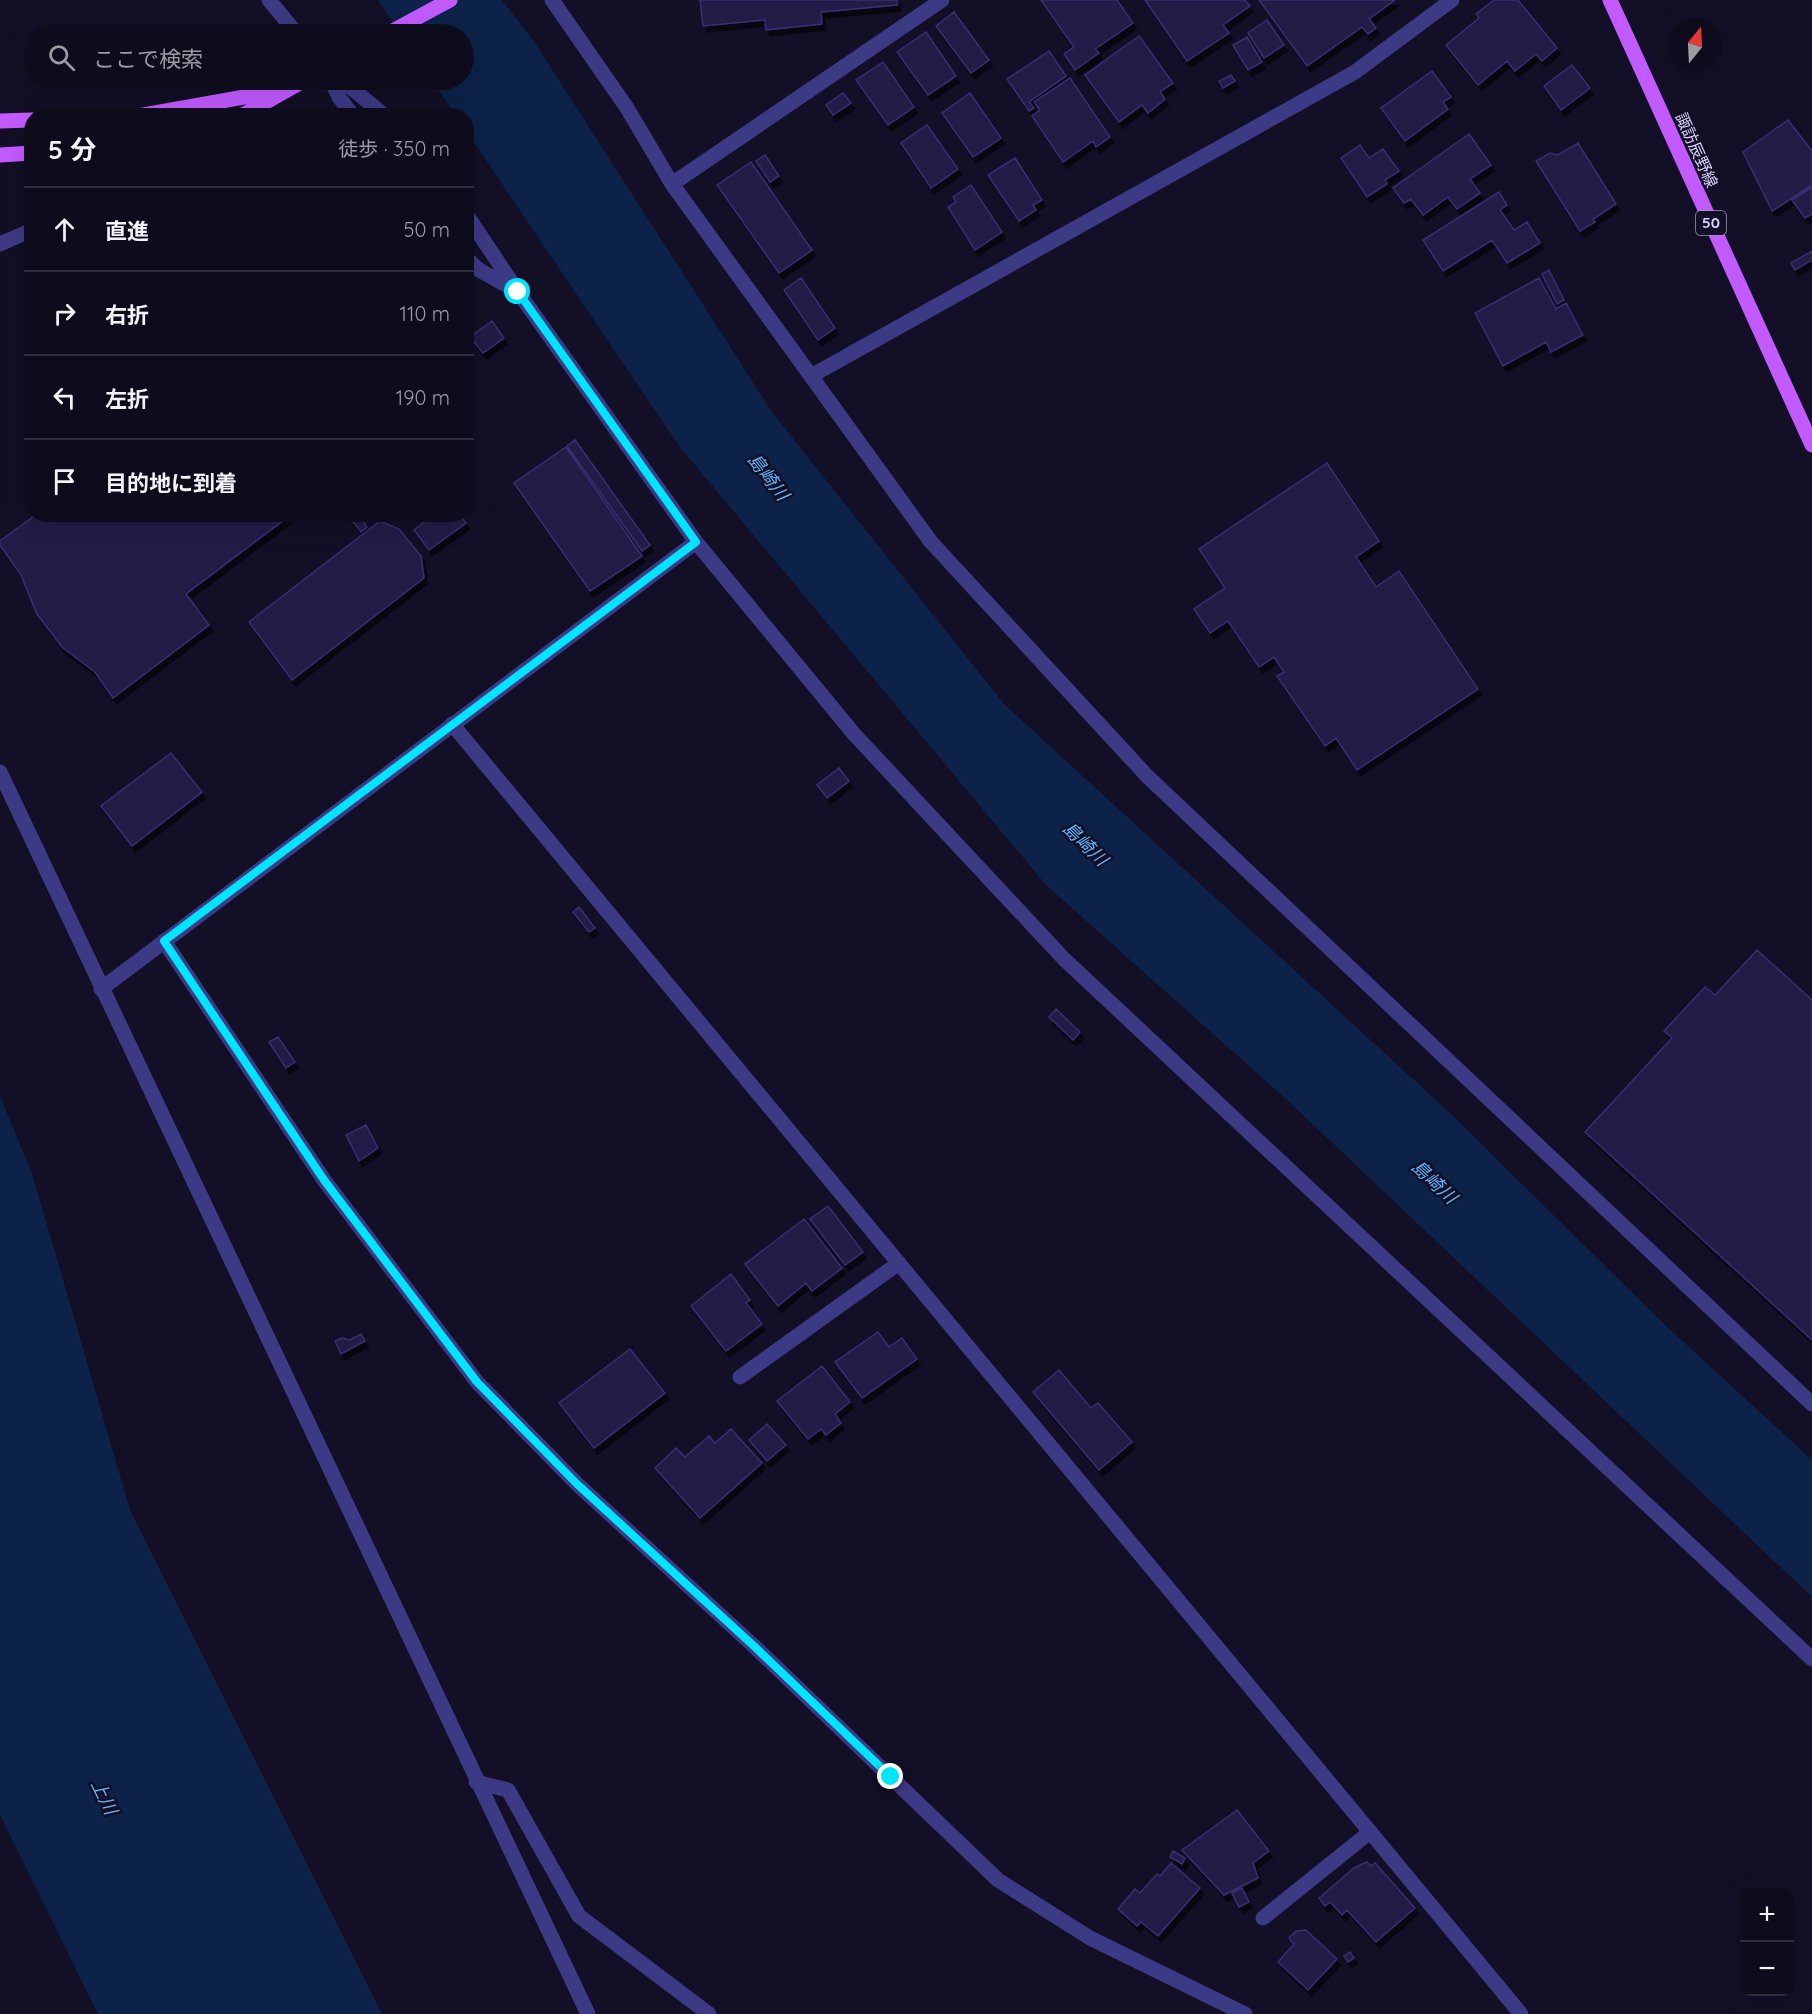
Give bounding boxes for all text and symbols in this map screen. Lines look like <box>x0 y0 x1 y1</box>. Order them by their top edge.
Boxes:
north arrow <box>1668 18 1722 72</box>
search box <box>24 24 474 90</box>
icon: search <box>45 41 78 74</box>
text: ここで検索 <box>93 45 203 73</box>
street label: 諏訪辰野線 <box>1672 109 1722 191</box>
text: 5 分 <box>48 133 96 166</box>
text: 徒歩 · 350 m <box>338 136 450 161</box>
road number: 50 <box>1696 211 1726 235</box>
icon: ahead <box>48 213 81 246</box>
text: 直進 <box>105 217 149 245</box>
text: 50 m <box>404 217 450 242</box>
route start <box>504 278 530 304</box>
icon: right <box>48 297 81 330</box>
text: 右折 <box>105 301 149 329</box>
text: 110 m <box>400 301 450 326</box>
icon: left <box>48 381 81 414</box>
text: 左折 <box>105 385 149 413</box>
text: 190 m <box>396 385 450 410</box>
water label: 島崎川 <box>743 448 795 507</box>
icon: arrive <box>48 465 81 498</box>
text: 目的地に到着 <box>105 469 237 497</box>
water label: 島崎川 <box>1058 817 1114 872</box>
water label: 島崎川 <box>1407 1155 1463 1210</box>
route end <box>877 1763 903 1789</box>
water label: 上川 <box>86 1776 124 1820</box>
map controls <box>1740 1888 1794 1996</box>
button: + <box>1740 1888 1794 1942</box>
button: − <box>1740 1942 1794 1996</box>

